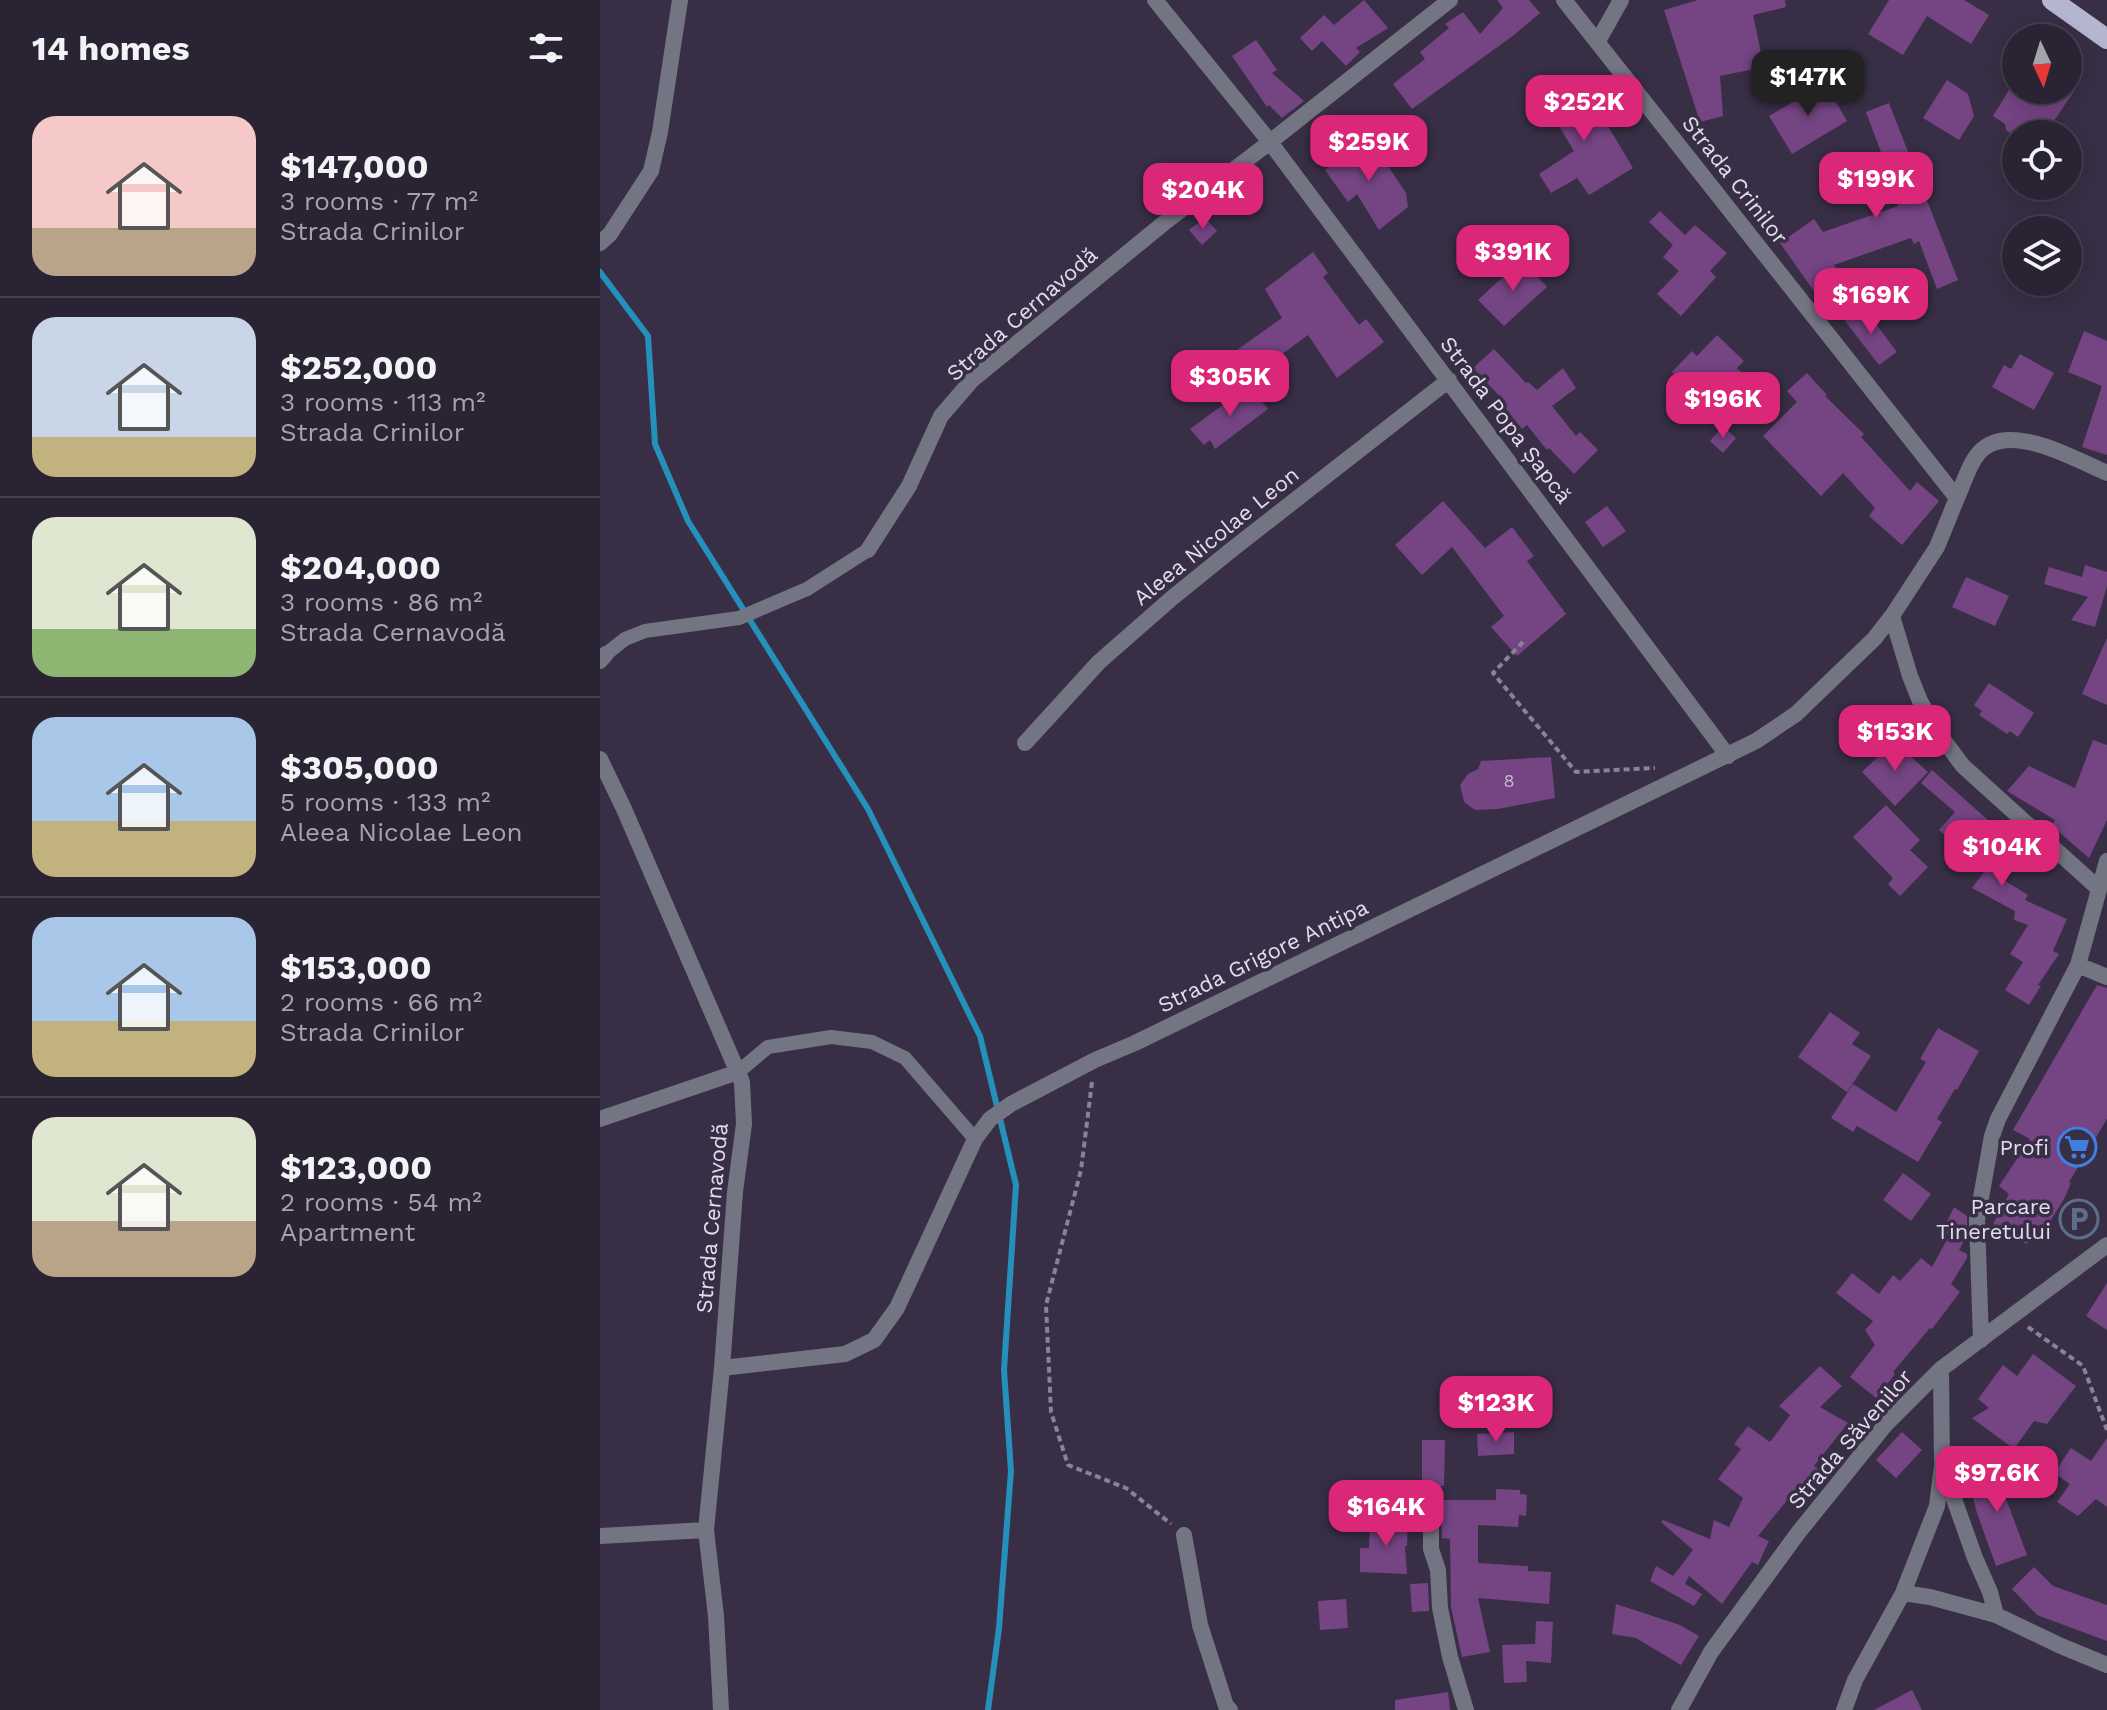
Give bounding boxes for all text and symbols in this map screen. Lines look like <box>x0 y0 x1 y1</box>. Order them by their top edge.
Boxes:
north arrow <box>2002 24 2082 104</box>
map controls <box>2002 24 2082 296</box>
icon: filters <box>524 26 568 70</box>
text: 14 homes <box>32 28 190 68</box>
pin: $147K <box>1752 50 1864 118</box>
text: $147K <box>1769 61 1847 91</box>
pin: $252K <box>1528 75 1640 143</box>
text: $252K <box>1544 86 1624 116</box>
street label: Strada Crinilor <box>1677 111 1793 249</box>
pin: $259K <box>1313 115 1425 183</box>
button: locate <box>2002 120 2082 200</box>
text: $259K <box>1328 126 1410 156</box>
text: $147,000 <box>280 146 429 186</box>
icon: home <box>96 148 192 244</box>
pin: $199K <box>1820 152 1932 220</box>
pin: $204K <box>1147 163 1259 231</box>
text: $199K <box>1837 163 1915 193</box>
text: $204K <box>1161 174 1245 204</box>
text: 3 rooms · 77 m² <box>280 186 478 216</box>
text: Strada Crinilor <box>280 216 464 246</box>
button: layers <box>2002 216 2082 296</box>
pin: $391K <box>1457 225 1569 293</box>
text: $391K <box>1474 236 1552 266</box>
street label: Strada Cernavodă <box>942 242 1102 386</box>
pin: $169K <box>1815 268 1927 336</box>
text: $169K <box>1832 279 1910 309</box>
street label: Strada Popa Șapcă <box>1435 332 1577 508</box>
text: $252,000 <box>280 347 437 387</box>
icon: home <box>96 349 192 445</box>
pin: $305K <box>1174 350 1286 418</box>
text: $305K <box>1189 361 1271 391</box>
pin: $196K <box>1667 372 1779 440</box>
text: $196K <box>1684 383 1762 413</box>
text: 3 rooms · 113 m² <box>280 387 486 417</box>
text: Strada Crinilor <box>280 417 464 447</box>
street label: Aleea Nicolae Leon <box>1128 462 1304 610</box>
text: $204,000 <box>280 547 441 587</box>
icon: home <box>96 549 192 645</box>
text: 3 rooms · 86 m² <box>280 587 482 617</box>
text: Strada Cernavodă <box>280 617 506 647</box>
pin: $153K <box>1839 705 1951 773</box>
text: $153K <box>1857 716 1933 746</box>
text: $305,000 <box>280 747 439 787</box>
icon: home <box>96 749 192 845</box>
house number: 8 <box>1503 770 1515 791</box>
text: 5 rooms · 133 m² <box>280 787 491 817</box>
text: Aleea Nicolae Leon <box>280 817 523 847</box>
pin: $104K <box>1946 820 2058 888</box>
text: $104K <box>1962 831 2042 861</box>
street label: Strada Grigore Antipa <box>1154 894 1372 1018</box>
text: $153,000 <box>280 947 432 987</box>
icon: home <box>96 949 192 1045</box>
text: 2 rooms · 66 m² <box>280 987 482 1017</box>
text: Strada Crinilor <box>280 1017 464 1047</box>
street label: Strada Cernavodă <box>691 1122 733 1314</box>
supermarket icon: Profi <box>2056 1126 2098 1168</box>
place label: Profi <box>1999 1135 2049 1160</box>
text: $123,000 <box>280 1147 432 1187</box>
icon: home <box>96 1149 192 1245</box>
text: 2 rooms · 54 m² <box>280 1187 482 1217</box>
place label: Parcare Tineretului <box>1936 1194 2051 1244</box>
parking icon: Parcare Tineretului <box>2058 1198 2100 1240</box>
text: Apartment <box>280 1217 416 1247</box>
street label: Strada Săvenilor <box>1783 1364 1917 1514</box>
pin: $123K <box>1440 1376 1552 1444</box>
text: $123K <box>1458 1387 1534 1417</box>
pin: $97.6K <box>1932 1446 2062 1514</box>
text: $97.6K <box>1954 1457 2040 1487</box>
pin: $164K <box>1330 1480 1442 1548</box>
text: $164K <box>1347 1491 1425 1521</box>

